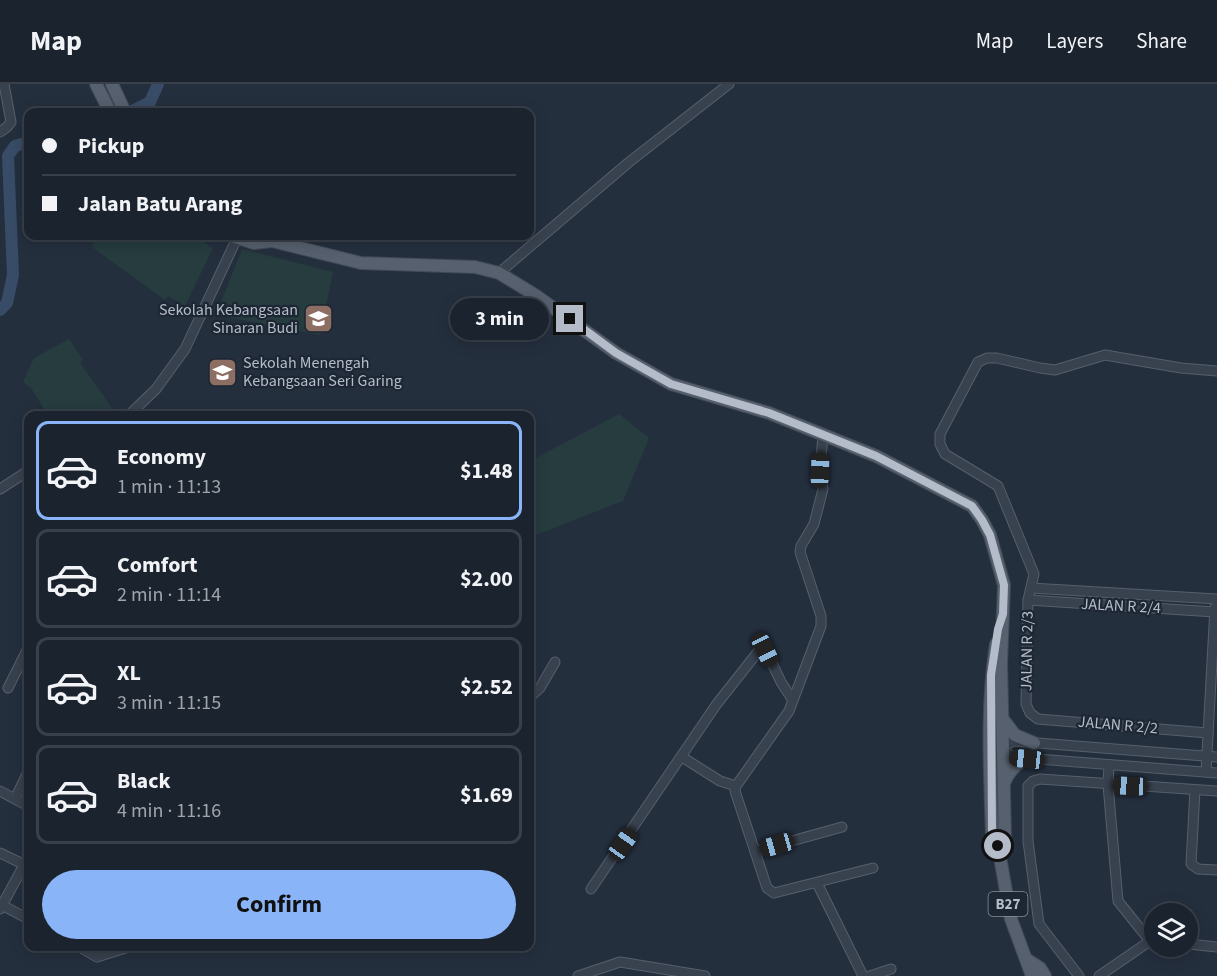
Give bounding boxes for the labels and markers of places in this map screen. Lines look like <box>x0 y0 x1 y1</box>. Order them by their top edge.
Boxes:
place label: Sekolah Kebangsaan Sinaran Budi <box>159 299 298 339</box>
school or university icon: Sekolah Kebangsaan Sinaran Budi <box>303 303 335 335</box>
place label: Sekolah Menengah Kebangsaan Seri Garing <box>243 352 402 392</box>
school or university icon: Sekolah Menengah Kebangsaan Seri Garing <box>206 356 238 388</box>

